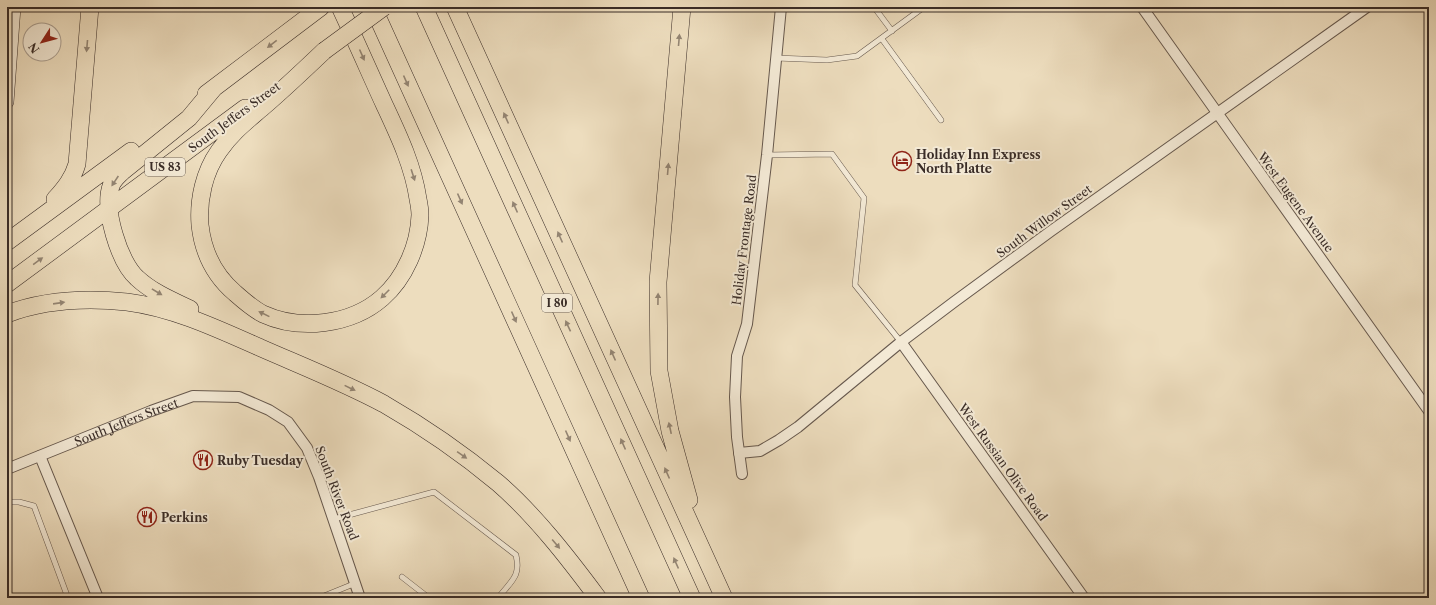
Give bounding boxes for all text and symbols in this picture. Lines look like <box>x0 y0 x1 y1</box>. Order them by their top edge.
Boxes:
north arrow <box>22 22 62 62</box>
one-way arrow <box>676 34 682 46</box>
text: N <box>25 40 42 56</box>
one-way arrow <box>83 40 90 52</box>
one-way arrow <box>266 40 277 48</box>
one-way arrow <box>359 50 365 61</box>
one-way arrow <box>404 75 410 87</box>
street label: South Jeffers Street <box>185 78 284 155</box>
one-way arrow <box>503 113 509 124</box>
place label: Holiday Inn Express North Platte <box>916 147 1041 176</box>
street label: West Eugene Avenue <box>1254 148 1337 255</box>
hotel icon: Holiday Inn Express North Platte <box>891 150 913 172</box>
road number: US 83 <box>145 158 185 176</box>
one-way arrow <box>665 163 671 175</box>
one-way arrow <box>410 169 416 181</box>
street label: Holiday Frontage Road <box>729 173 760 306</box>
one-way arrow <box>111 175 119 186</box>
street label: South Willow Street <box>993 181 1095 261</box>
one-way arrow <box>457 193 463 205</box>
one-way arrow <box>511 201 517 213</box>
one-way arrow <box>556 230 562 242</box>
one-way arrow <box>33 257 44 265</box>
one-way arrow <box>151 289 163 296</box>
one-way arrow <box>380 289 390 299</box>
one-way arrow <box>655 292 661 305</box>
road number: I 80 <box>542 294 572 312</box>
one-way arrow <box>53 300 65 306</box>
one-way arrow <box>258 311 270 317</box>
one-way arrow <box>511 312 517 323</box>
one-way arrow <box>565 320 571 332</box>
one-way arrow <box>610 349 616 361</box>
one-way arrow <box>345 385 356 391</box>
street label: South Jeffers Street <box>72 394 180 449</box>
street label: West Russian Olive Road <box>955 400 1051 524</box>
one-way arrow <box>666 422 672 434</box>
one-way arrow <box>565 430 571 441</box>
one-way arrow <box>619 437 625 449</box>
street label: South River Road <box>312 444 362 543</box>
restaurant icon: Ruby Tuesday <box>192 449 214 471</box>
one-way arrow <box>456 451 467 459</box>
place label: Ruby Tuesday <box>217 453 304 468</box>
one-way arrow <box>664 468 670 479</box>
restaurant icon: Perkins <box>136 506 158 528</box>
place label: Perkins <box>161 510 208 525</box>
one-way arrow <box>552 539 561 549</box>
one-way arrow <box>673 557 679 568</box>

